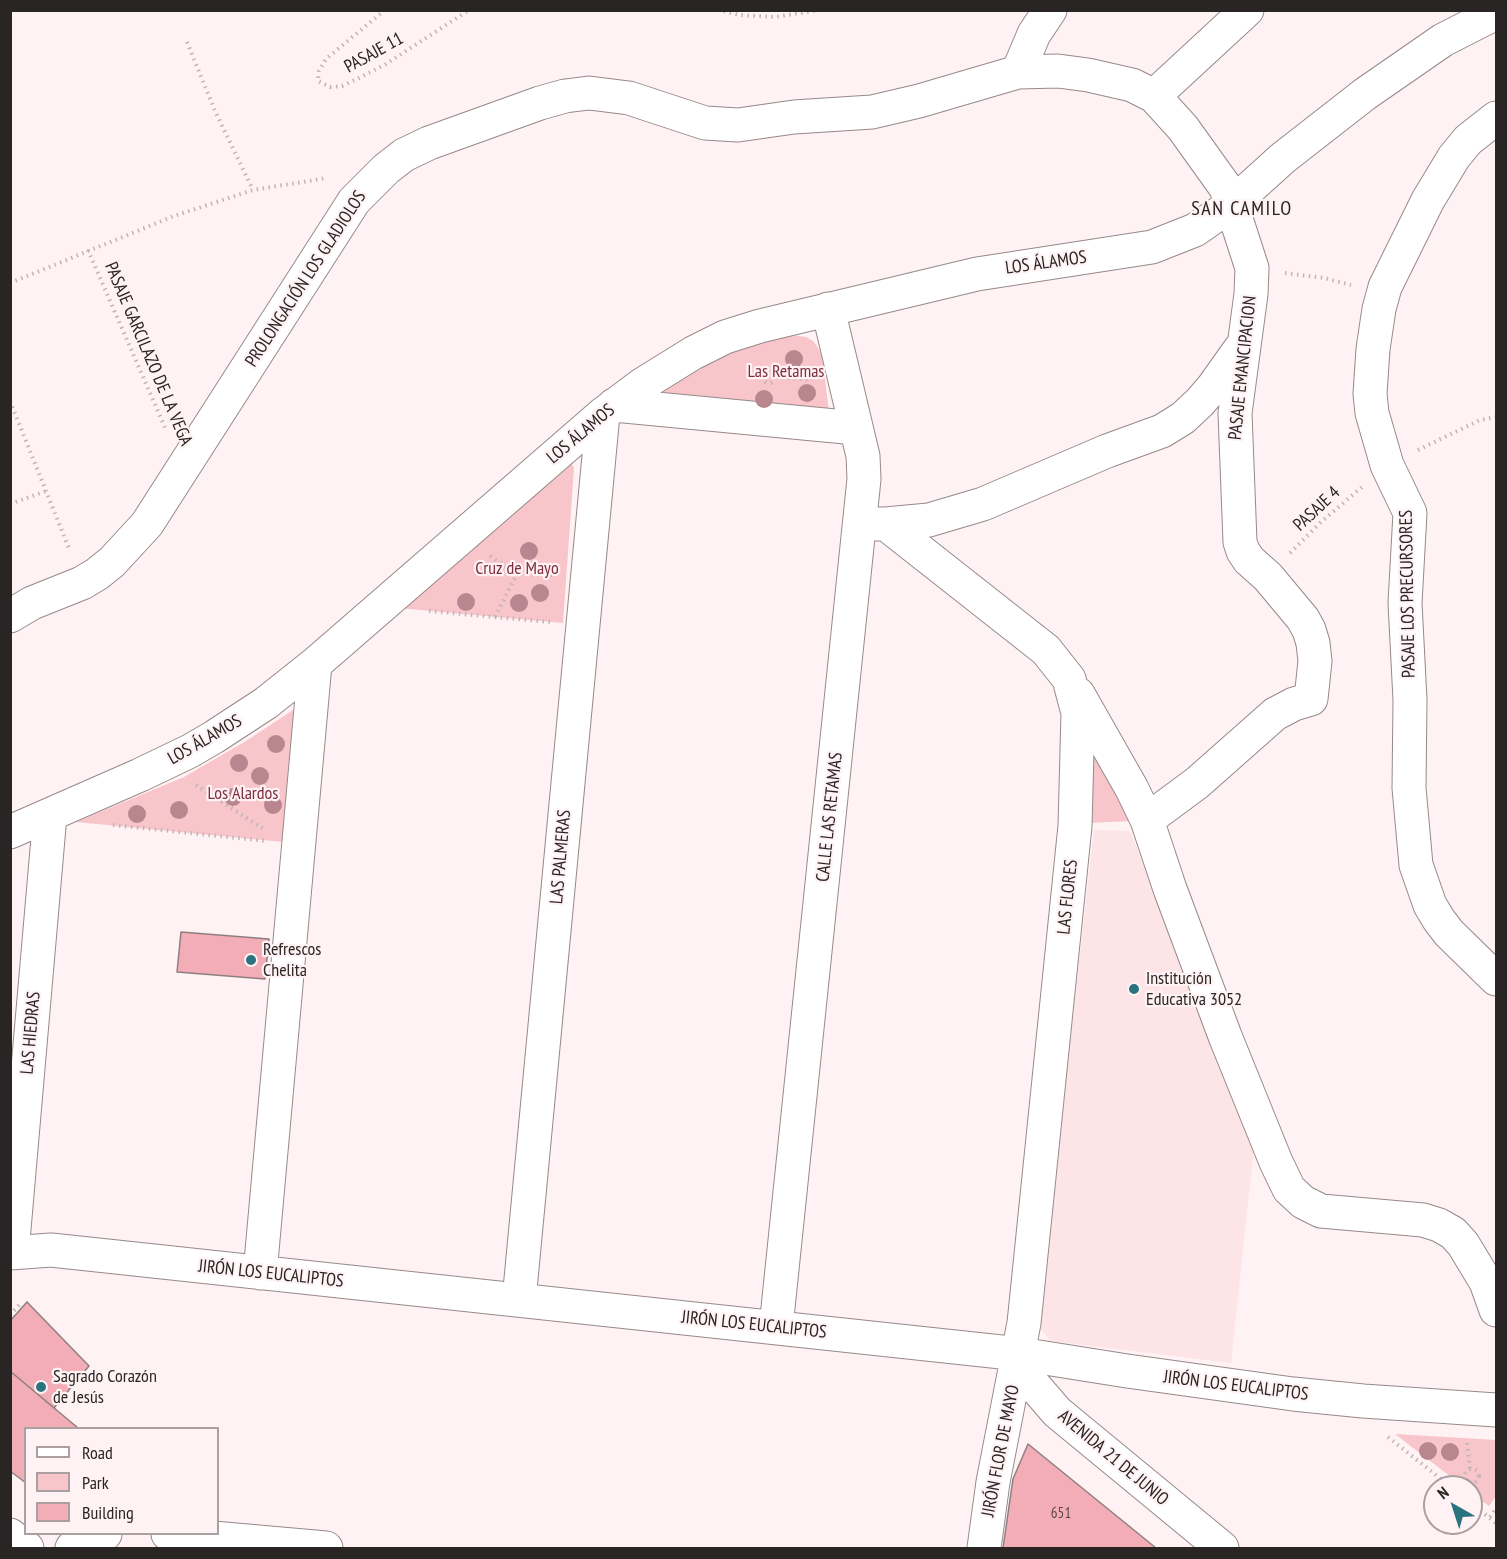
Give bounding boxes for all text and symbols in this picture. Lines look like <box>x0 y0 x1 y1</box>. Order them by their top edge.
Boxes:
street label: PASAJE 11 <box>341 28 407 78</box>
street label: PROLONGACIÓN LOS GLADIOLOS <box>241 187 371 371</box>
district label: SAN CAMILO <box>1191 197 1293 221</box>
street label: LOS ÁLAMOS <box>1004 247 1088 279</box>
street label: PASAJE GARCILAZO DE LA VEGA <box>100 259 196 449</box>
street label: PASAJE EMANCIPACION <box>1225 295 1261 441</box>
park label: Las Retamas <box>748 361 824 383</box>
street label: LOS ÁLAMOS <box>543 400 619 468</box>
street label: PASAJE 4 <box>1289 482 1345 536</box>
street label: PASAJE LOS PRECURSORES <box>1396 510 1420 678</box>
park label: Cruz de Mayo <box>475 558 559 580</box>
street label: LOS ÁLAMOS <box>164 710 246 770</box>
street label: CALLE LAS RETAMAS <box>812 751 848 883</box>
park label: Los Alardos <box>208 783 278 805</box>
street label: LAS PALMERAS <box>546 809 576 905</box>
street label: LAS FLORES <box>1053 858 1083 936</box>
place label: Refrescos Chelita <box>263 939 321 982</box>
marker: Refrescos Chelita <box>244 953 258 967</box>
place label: Institución Educativa 3052 <box>1146 968 1242 1010</box>
marker: Institución Educativa 3052 <box>1127 982 1141 996</box>
street label: LAS HIEDRAS <box>17 991 45 1075</box>
street label: JIRÓN LOS EUCALIPTOS <box>197 1256 345 1292</box>
street label: JIRÓN LOS EUCALIPTOS <box>680 1307 828 1343</box>
place label: Sagrado Corazón de Jesús <box>53 1366 157 1408</box>
street label: JIRÓN LOS EUCALIPTOS <box>1162 1366 1310 1406</box>
marker: Sagrado Corazón de Jesús <box>34 1380 48 1394</box>
street label: JIRÓN FLOR DE MAYO <box>978 1383 1024 1519</box>
street label: AVENIDA 21 DE JUNIO <box>1053 1405 1173 1511</box>
legend <box>24 1427 219 1535</box>
text: Road <box>82 1441 113 1464</box>
text: Park <box>82 1471 109 1494</box>
north arrow <box>1423 1475 1483 1535</box>
text: N <box>1433 1482 1453 1503</box>
text: Building <box>82 1501 134 1524</box>
house number: 651 <box>1051 1505 1071 1523</box>

